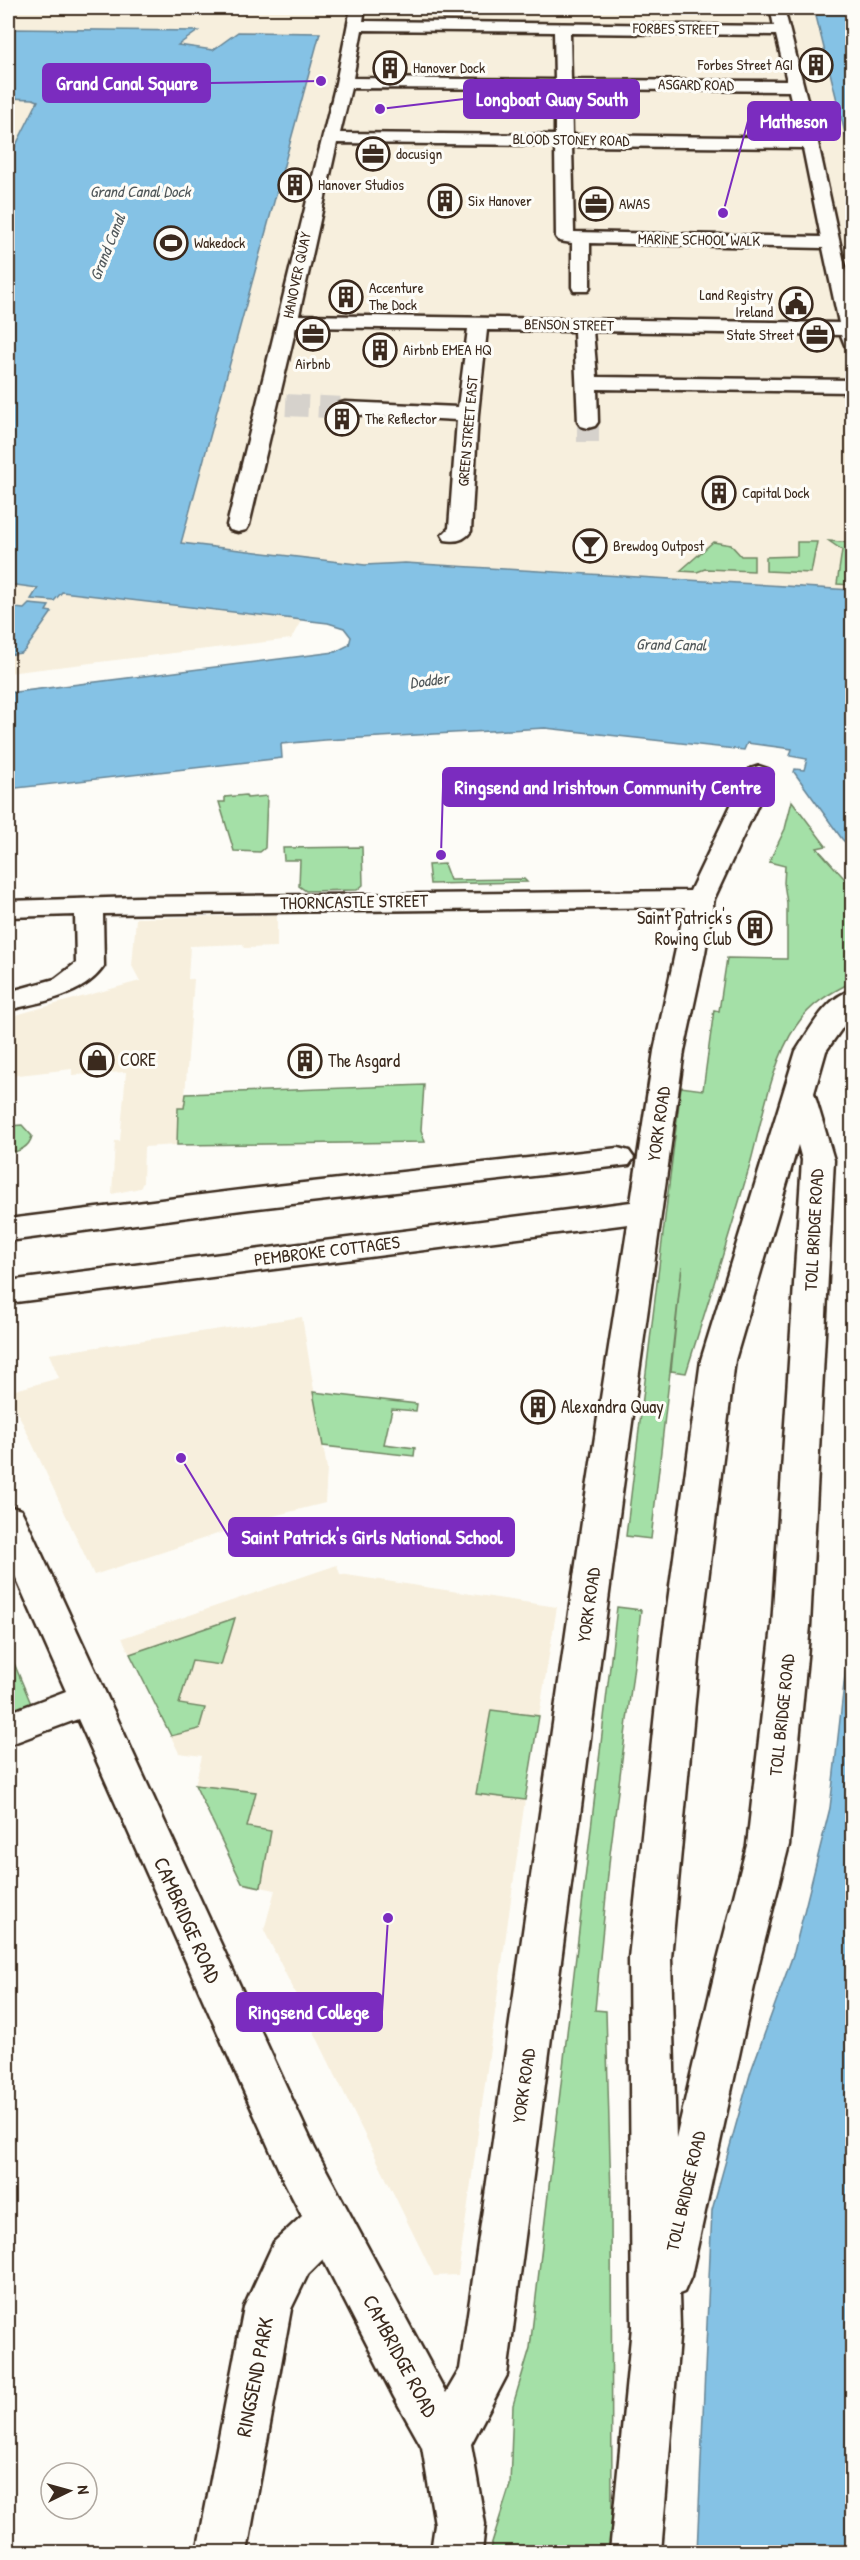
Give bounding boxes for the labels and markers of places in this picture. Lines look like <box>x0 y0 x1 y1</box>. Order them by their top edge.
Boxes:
building icon: Forbes Street AGI <box>798 47 834 83</box>
building icon: Hanover Dock <box>372 50 408 86</box>
place label: Forbes Street AGI <box>697 54 793 75</box>
place label: Hanover Dock <box>413 57 485 78</box>
callout: Grand Canal Square <box>43 64 210 102</box>
callout: Longboat Quay South <box>464 80 639 118</box>
callout: Matheson <box>748 102 840 140</box>
office icon: docusign <box>355 136 391 172</box>
place label: docusign <box>396 143 443 164</box>
building icon: Hanover Studios <box>277 167 313 203</box>
place label: Hanover Studios <box>318 174 404 195</box>
building icon: Six Hanover <box>427 183 463 219</box>
office icon: AWAS <box>578 186 614 222</box>
place label: Six Hanover <box>468 190 532 211</box>
place label: AWAS <box>619 193 650 214</box>
sports icon: Wakedock <box>153 225 189 261</box>
place label: Wakedock <box>194 232 245 253</box>
place label: Accenture The Dock <box>369 277 424 315</box>
building icon: Accenture The Dock <box>328 279 364 315</box>
place label: Land Registry Ireland <box>700 284 773 322</box>
public building icon: Land Registry Ireland <box>778 286 814 322</box>
office icon: Airbnb <box>295 316 331 352</box>
office icon: State Street <box>799 317 835 353</box>
place label: State Street <box>727 324 795 345</box>
building icon: Airbnb EMEA HQ <box>362 332 398 368</box>
place label: Airbnb EMEA HQ <box>403 339 492 360</box>
place label: Airbnb <box>295 353 331 374</box>
building icon: The Reflector <box>324 401 360 437</box>
place label: The Reflector <box>365 408 437 429</box>
building icon: Capital Dock <box>701 475 737 511</box>
place label: Capital Dock <box>742 482 810 503</box>
bar icon: Brewdog Outpost <box>572 528 608 564</box>
place label: Brewdog Outpost <box>613 535 705 556</box>
callout: Ringsend and Irishtown Community Centre <box>443 768 774 806</box>
place label: Saint Patrick's Rowing Club <box>637 905 732 951</box>
building icon: Saint Patrick's Rowing Club <box>737 910 773 946</box>
shop icon: CORE <box>79 1042 115 1078</box>
building icon: The Asgard <box>287 1043 323 1079</box>
place label: CORE <box>120 1047 156 1072</box>
place label: The Asgard <box>328 1048 400 1073</box>
building icon: Alexandra Quay <box>520 1389 556 1425</box>
place label: Alexandra Quay <box>561 1394 664 1419</box>
callout: Saint Patrick's Girls National School <box>229 1518 514 1556</box>
callout: Ringsend College <box>237 1993 382 2031</box>

